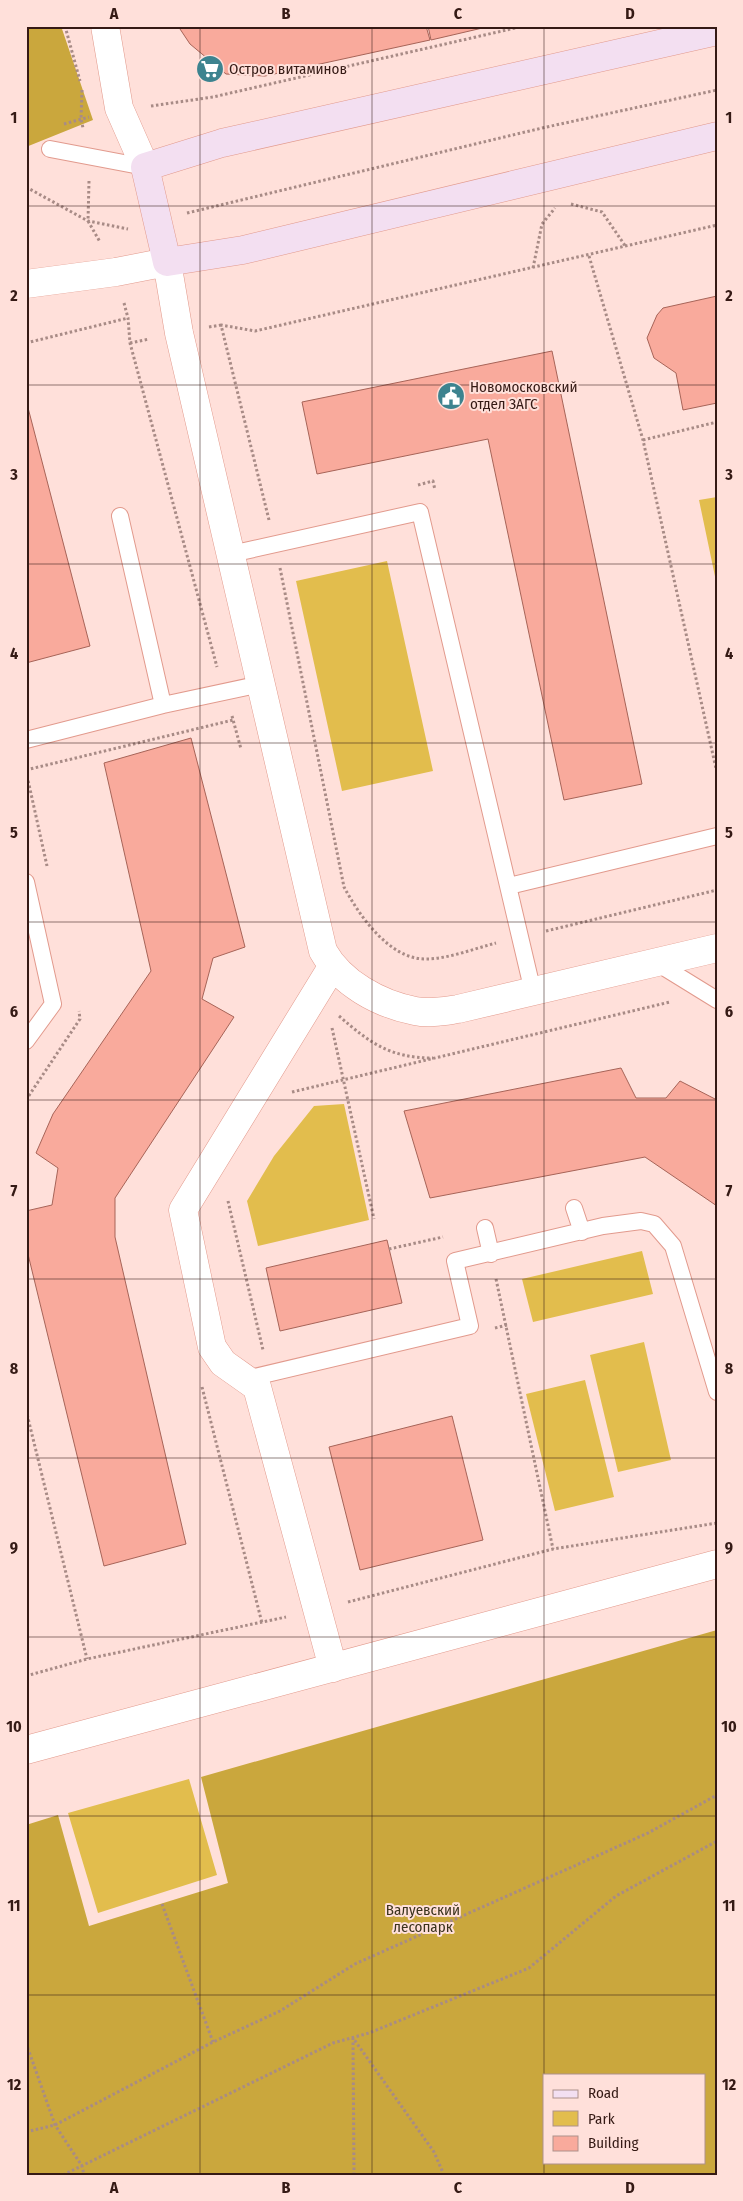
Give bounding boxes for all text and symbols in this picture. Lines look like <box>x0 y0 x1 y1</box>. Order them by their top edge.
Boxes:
text: A <box>109 4 119 23</box>
text: B <box>282 4 291 23</box>
text: C <box>454 4 463 23</box>
text: D <box>625 4 635 23</box>
supermarket icon: Остров витаминов <box>195 54 225 84</box>
place label: Остров витаминов <box>229 60 347 78</box>
text: 1 <box>11 108 17 127</box>
text: 1 <box>726 108 732 127</box>
text: 2 <box>9 286 18 305</box>
text: 2 <box>724 286 733 305</box>
place label: Новомосковский отдел ЗАГС <box>470 378 578 413</box>
public building icon: Новомосковский отдел ЗАГС <box>436 381 466 411</box>
text: 3 <box>9 465 18 484</box>
text: 3 <box>724 465 733 484</box>
text: 4 <box>10 644 18 663</box>
text: 4 <box>725 644 733 663</box>
text: 5 <box>10 823 18 842</box>
text: 5 <box>725 823 733 842</box>
text: 6 <box>10 1002 18 1021</box>
text: 6 <box>725 1002 733 1021</box>
text: 7 <box>11 1181 18 1200</box>
text: 7 <box>726 1181 733 1200</box>
text: 8 <box>10 1359 19 1378</box>
text: 8 <box>725 1359 734 1378</box>
text: 9 <box>10 1538 18 1557</box>
text: 9 <box>725 1538 733 1557</box>
text: 10 <box>6 1717 22 1736</box>
text: 10 <box>721 1717 737 1736</box>
text: 11 <box>7 1896 21 1915</box>
text: 11 <box>722 1896 736 1915</box>
park label: Валуевский лесопарк <box>386 1901 460 1936</box>
legend <box>543 2074 706 2164</box>
text: 12 <box>7 2075 22 2094</box>
text: 12 <box>722 2075 737 2094</box>
text: Road <box>588 2084 619 2102</box>
text: Park <box>588 2110 615 2128</box>
text: Building <box>588 2134 639 2152</box>
text: A <box>109 2178 119 2197</box>
text: B <box>282 2178 291 2197</box>
text: C <box>454 2178 463 2197</box>
text: D <box>625 2178 635 2197</box>

